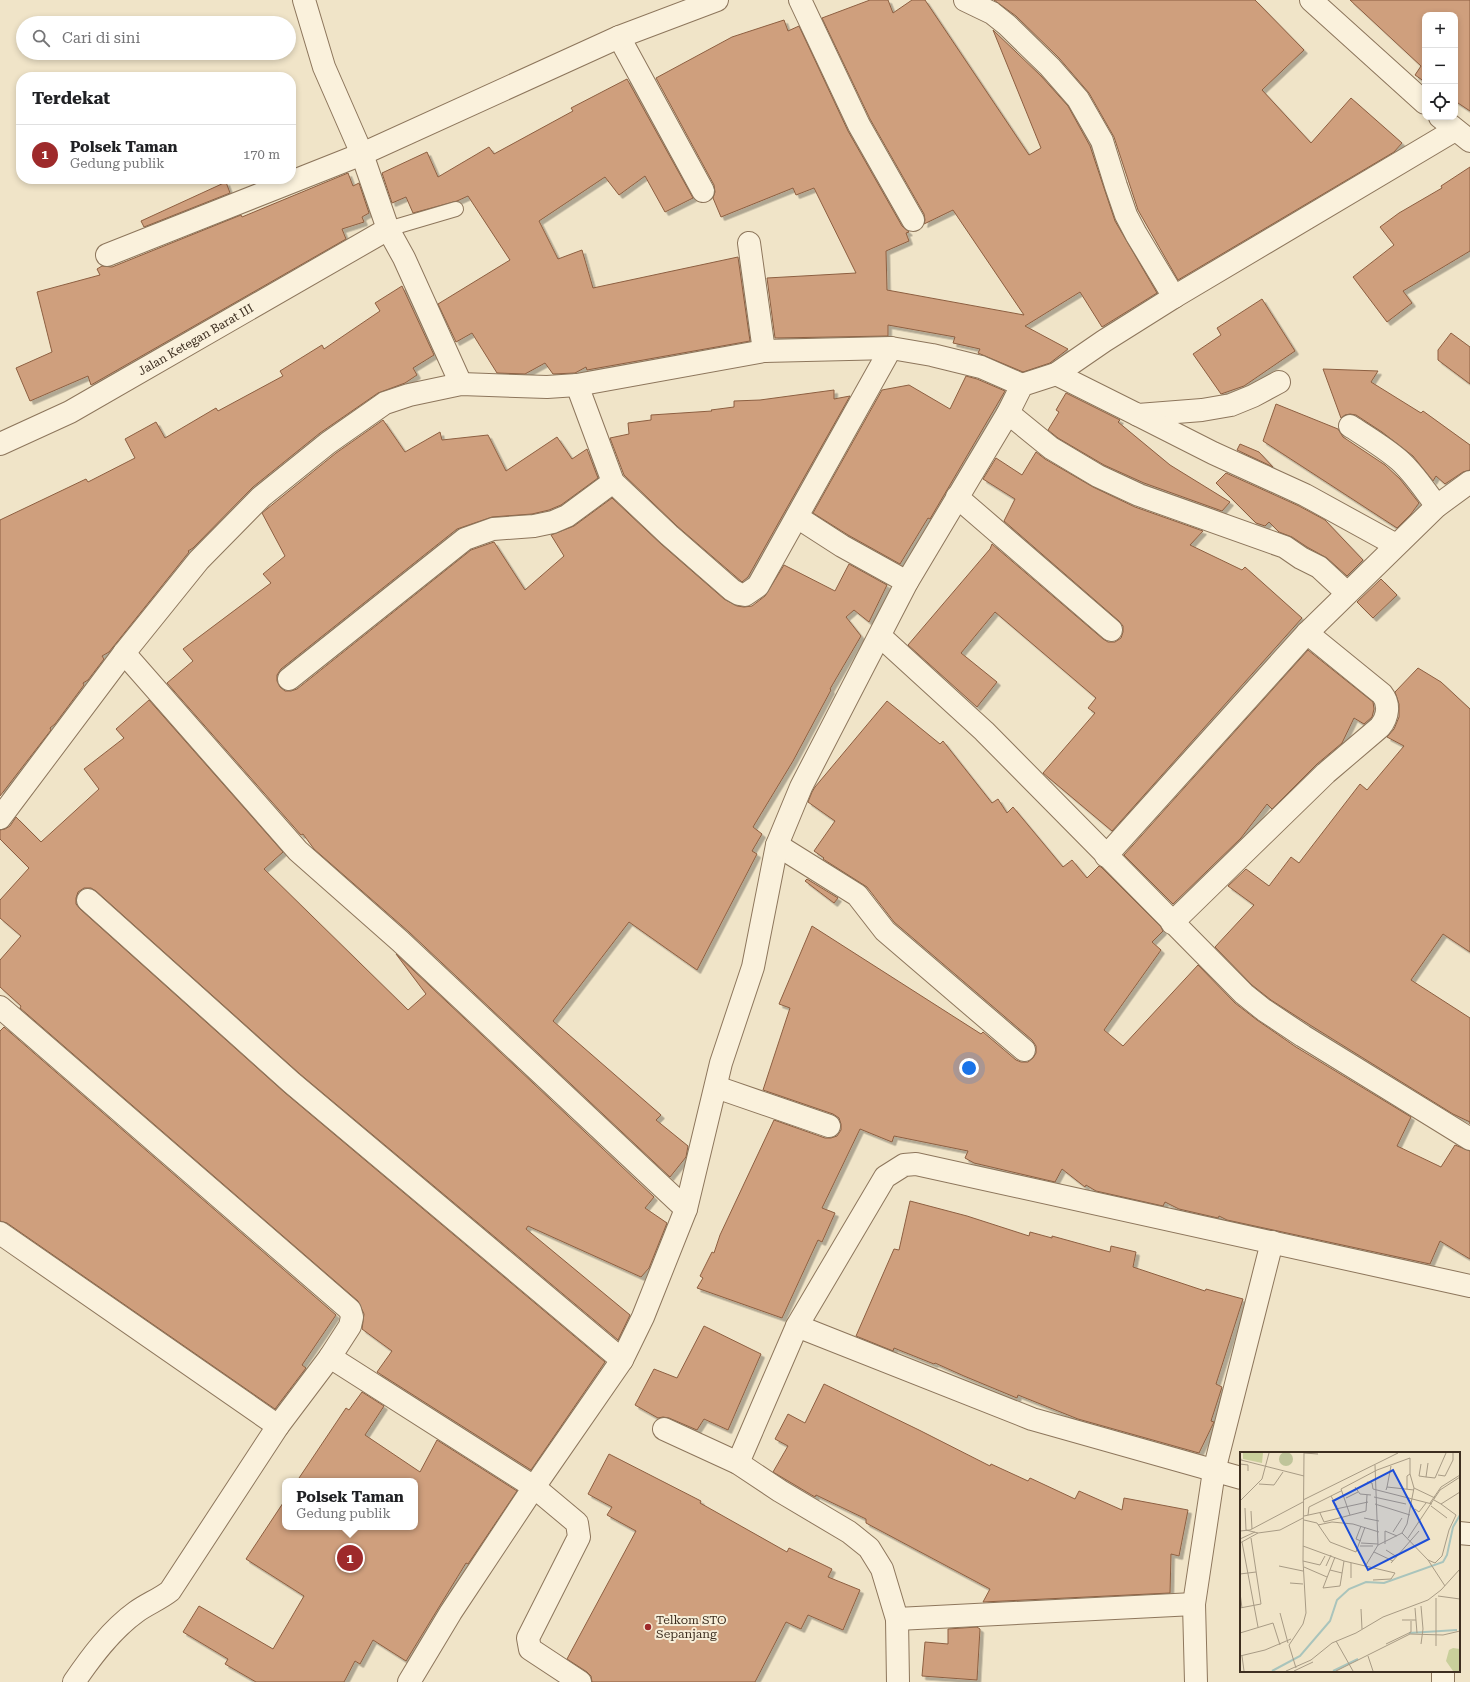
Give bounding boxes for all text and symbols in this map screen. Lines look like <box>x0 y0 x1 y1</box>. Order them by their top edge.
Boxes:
map controls <box>1422 12 1458 120</box>
button: + <box>1422 12 1458 48</box>
search box <box>16 16 296 60</box>
icon: search <box>30 27 52 49</box>
text: Cari di sini <box>62 29 140 47</box>
button: − <box>1422 48 1458 84</box>
button: locate <box>1422 84 1458 120</box>
text: Terdekat <box>32 88 110 108</box>
text: Polsek Taman <box>70 138 178 156</box>
text: 1 <box>41 147 49 162</box>
text: 170 m <box>243 147 280 162</box>
text: Gedung publik <box>70 156 164 171</box>
street label: Jalan Ketegan Barat III <box>136 301 256 378</box>
your location <box>959 1058 979 1078</box>
inset map <box>1240 1452 1460 1672</box>
popup <box>282 1478 418 1530</box>
text: Polsek Taman <box>296 1488 404 1506</box>
text: Gedung publik <box>296 1506 391 1521</box>
pin: 1 <box>337 1543 363 1573</box>
place label: Telkom STO Sepanjang <box>656 1613 727 1641</box>
marker: Telkom STO Sepanjang <box>643 1622 653 1632</box>

